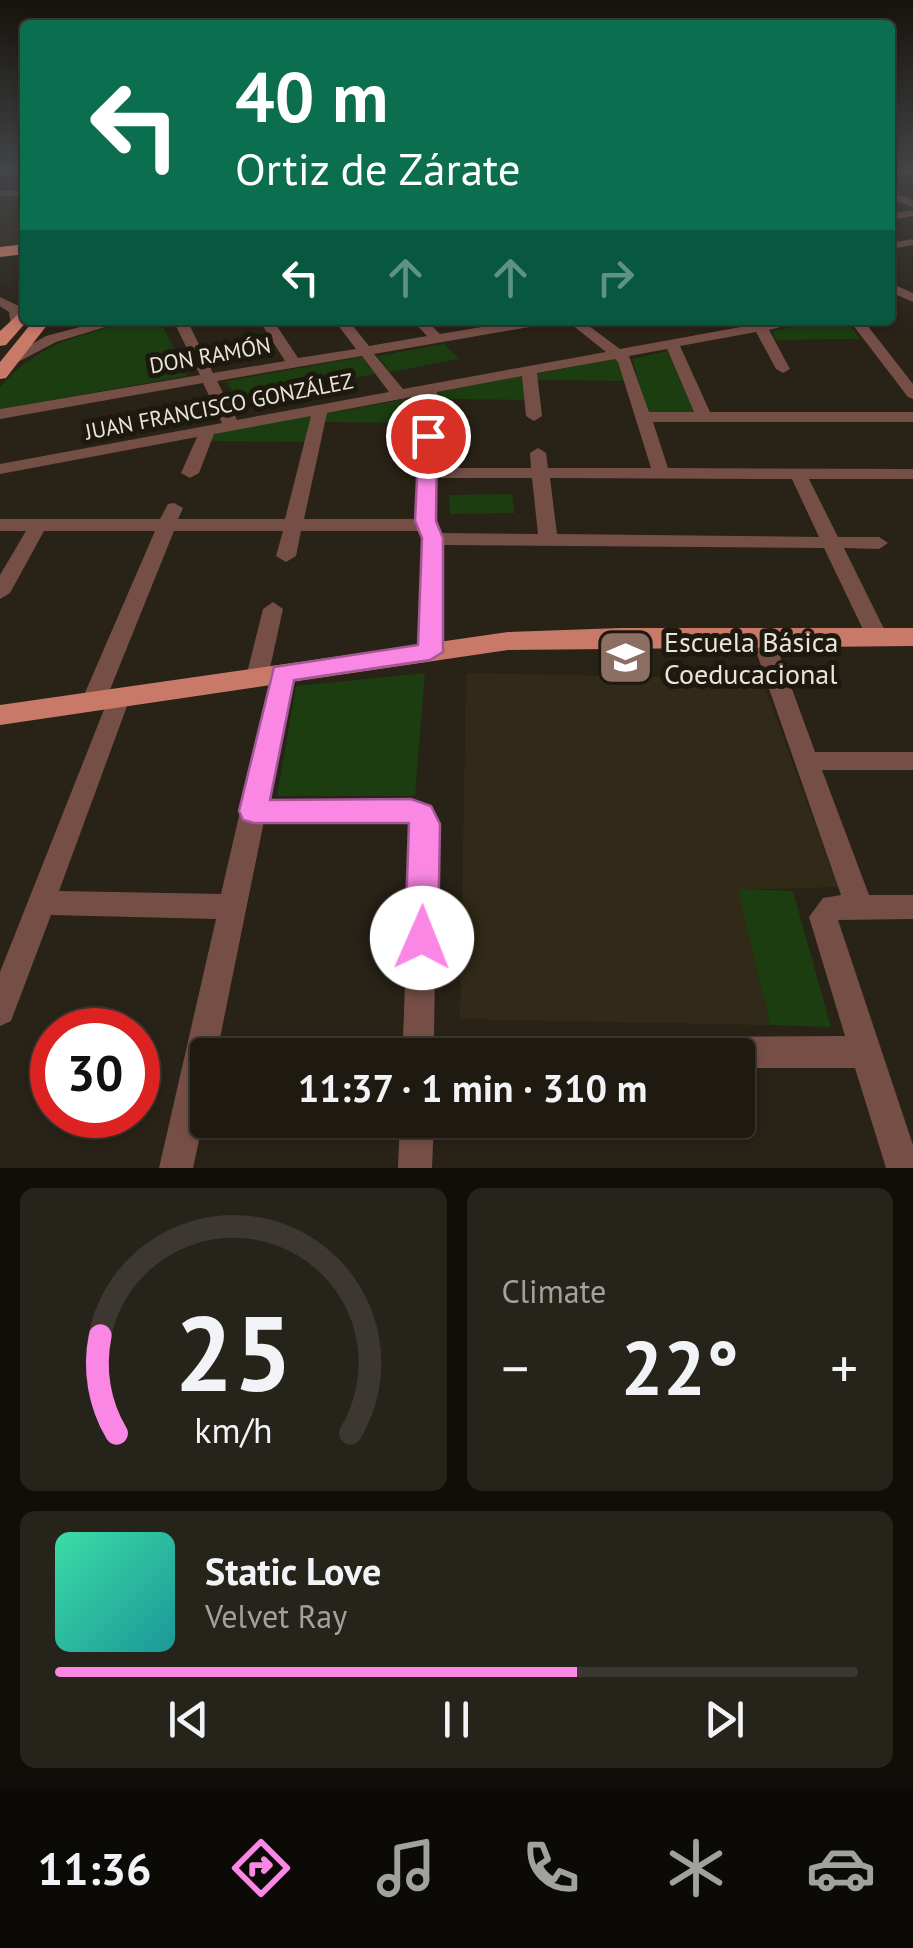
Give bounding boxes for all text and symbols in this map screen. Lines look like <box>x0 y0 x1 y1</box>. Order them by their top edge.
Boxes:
text: 40 m <box>235 51 388 141</box>
icon: left <box>70 60 200 190</box>
text: Ortiz de Zárate <box>235 139 521 197</box>
icon: left <box>273 250 328 305</box>
icon: ahead <box>378 250 433 305</box>
icon: ahead <box>483 250 538 305</box>
icon: right <box>588 250 643 305</box>
street label: DON RAMÓN <box>147 331 273 379</box>
street label: JUAN FRANCISCO GONZÁLEZ <box>82 366 355 446</box>
pin <box>386 394 471 479</box>
icon: arrive <box>401 409 456 464</box>
place label: Escuela Básica Coeducacional <box>664 623 838 692</box>
school or university icon: Escuela Básica Coeducacional <box>595 628 655 688</box>
position arrow <box>370 886 474 990</box>
speed limit sign: 30 <box>30 1008 160 1138</box>
text: 11:37 · 1 min · 310 m <box>298 1063 647 1112</box>
text: Climate <box>502 1270 606 1312</box>
text: 25 <box>174 1285 292 1420</box>
text: 22° <box>621 1319 739 1416</box>
text: − <box>502 1332 529 1403</box>
text: + <box>830 1332 858 1403</box>
text: km/h <box>194 1407 272 1453</box>
text: Static Love <box>205 1546 381 1595</box>
text: Velvet Ray <box>205 1595 347 1637</box>
icon: previous <box>161 1692 216 1747</box>
icon: pause <box>429 1692 484 1747</box>
icon: next <box>697 1692 752 1747</box>
icon: directions <box>226 1833 296 1903</box>
icon: music <box>371 1833 441 1903</box>
icon: phone <box>516 1833 586 1903</box>
icon: climate <box>661 1833 731 1903</box>
icon: car <box>806 1833 876 1903</box>
text: 11:36 <box>37 1839 152 1897</box>

